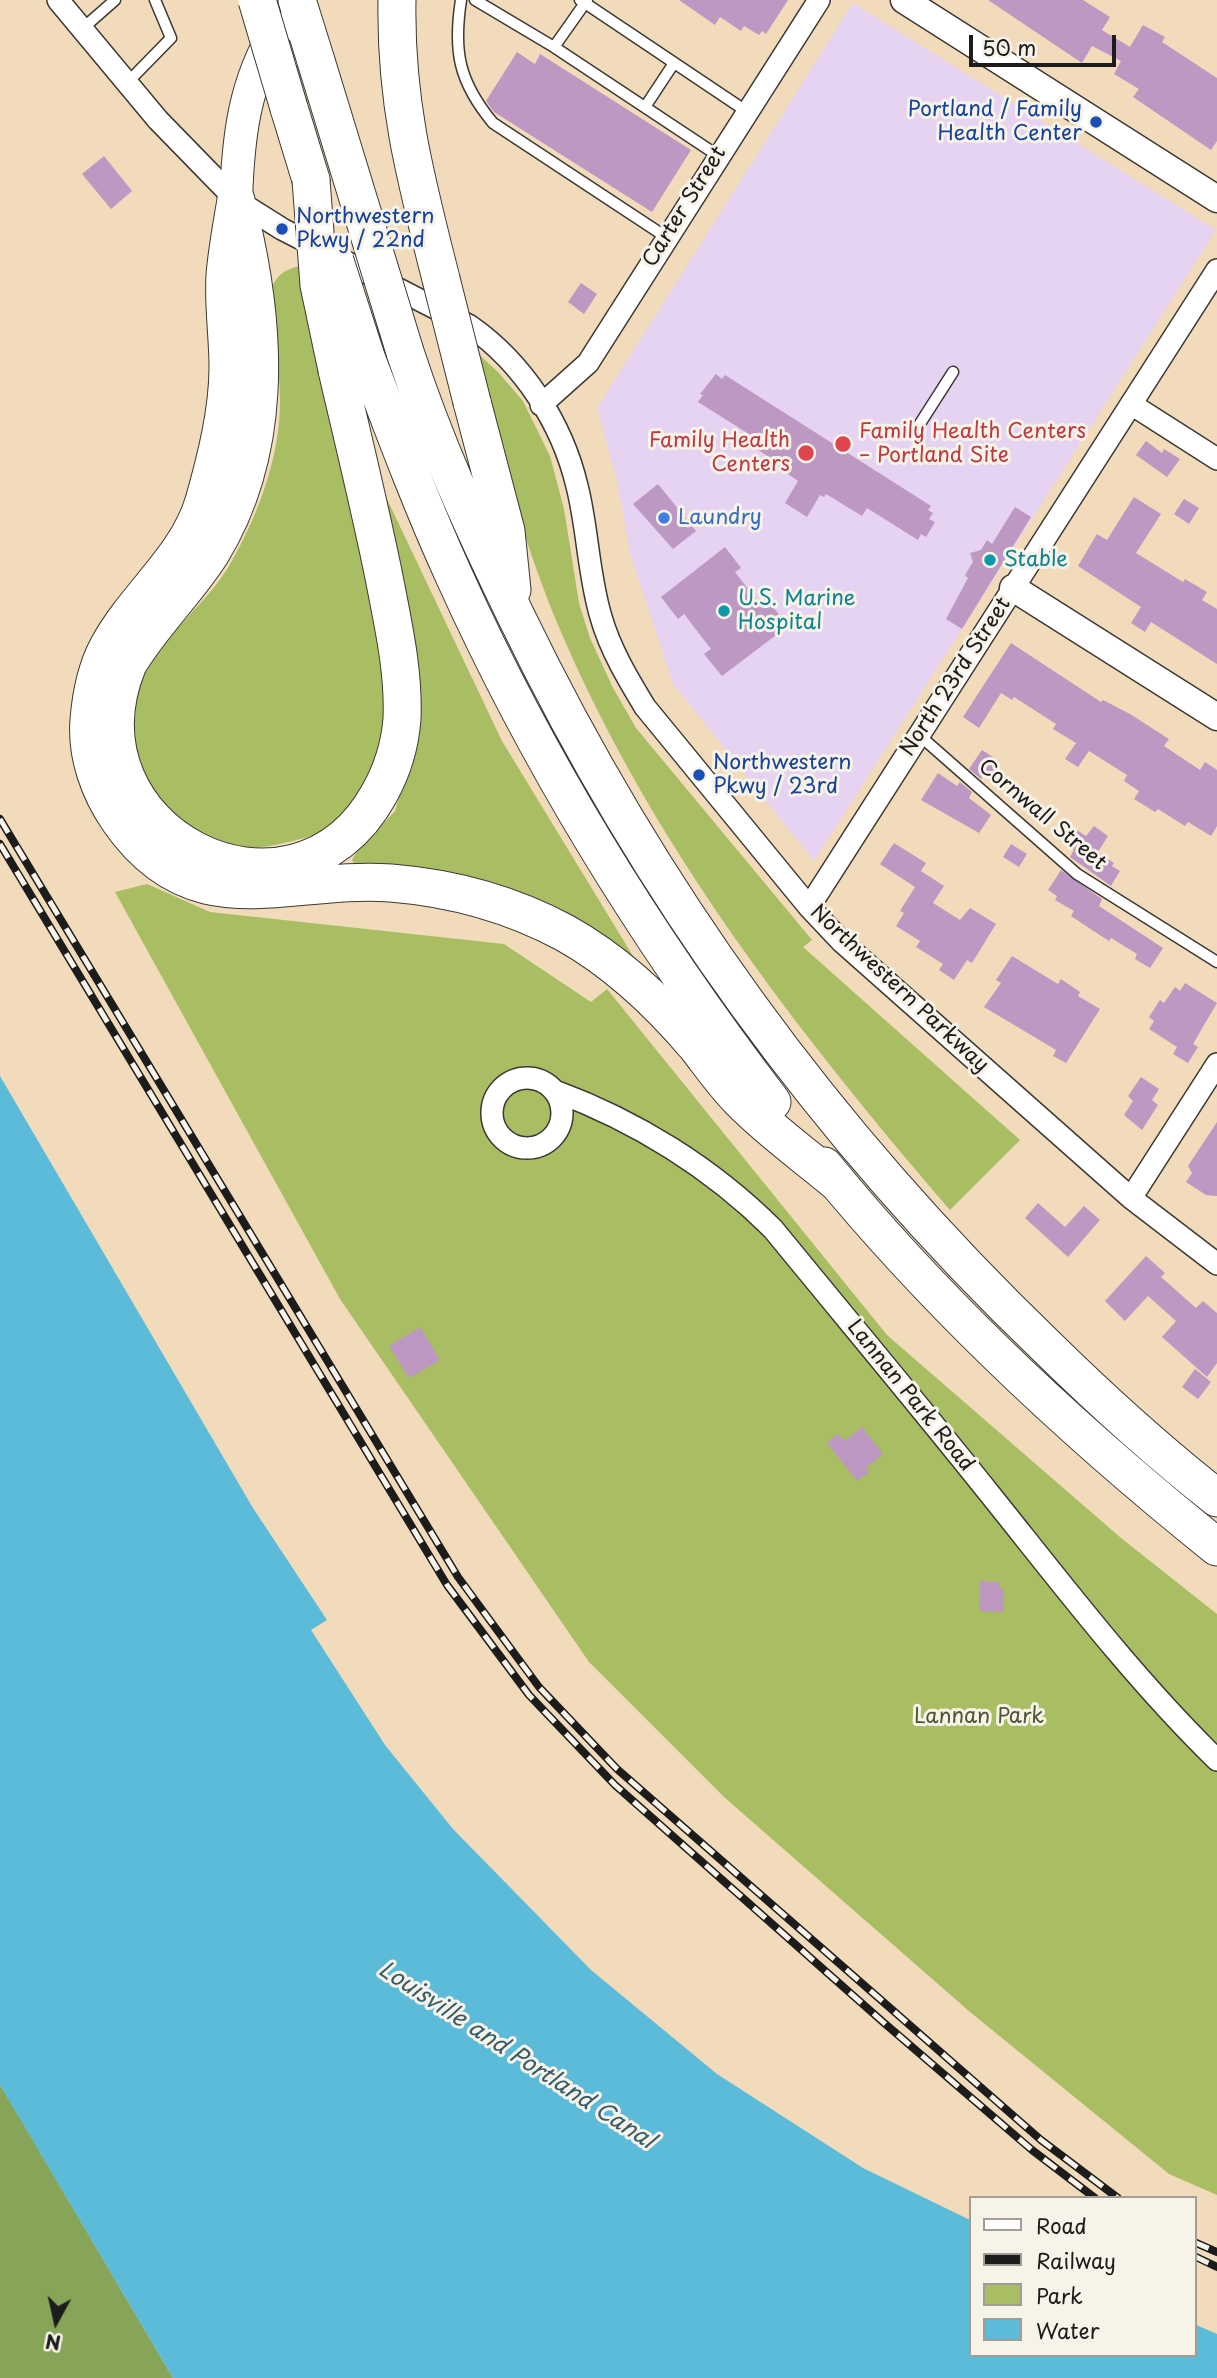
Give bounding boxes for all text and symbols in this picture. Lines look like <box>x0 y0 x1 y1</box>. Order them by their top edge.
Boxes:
scale bar <box>972 21 1119 65</box>
text: 50 m <box>982 31 1036 63</box>
place label: Portland / Family Health Center <box>908 97 1082 147</box>
marker: Portland / Family Health Center <box>1088 114 1104 130</box>
street label: Carter Street <box>638 142 732 272</box>
place label: Northwestern Pkwy / 22nd <box>296 204 434 254</box>
marker: Northwestern Pkwy / 22nd <box>274 221 290 237</box>
place label: Family Health Centers – Portland Site <box>859 419 1086 469</box>
place label: Family Health Centers <box>649 428 790 478</box>
marker: Family Health Centers – Portland Site <box>833 434 853 454</box>
marker: Family Health Centers <box>796 443 816 463</box>
place label: Laundry <box>678 505 762 531</box>
marker: Laundry <box>656 510 672 526</box>
place label: Stable <box>1004 547 1068 573</box>
marker: Stable <box>982 552 998 568</box>
place label: U.S. Marine Hospital <box>738 586 856 636</box>
street label: North 23rd Street <box>895 593 1017 761</box>
marker: U.S. Marine Hospital <box>716 603 732 619</box>
place label: Northwestern Pkwy / 23rd <box>713 750 851 800</box>
street label: Cornwall Street <box>973 754 1111 876</box>
marker: Northwestern Pkwy / 23rd <box>691 767 707 783</box>
street label: Northwestern Parkway <box>805 900 993 1078</box>
street label: Lannan Park Road <box>841 1315 979 1477</box>
park label: Lannan Park <box>914 1704 1044 1730</box>
water label: Louisville and Portland Canal <box>373 1956 659 2156</box>
legend <box>968 2196 1196 2357</box>
text: Road <box>1036 2209 1087 2241</box>
text: Railway <box>1036 2244 1116 2276</box>
text: Park <box>1036 2279 1083 2311</box>
north arrow <box>21 2287 91 2357</box>
text: Water <box>1036 2314 1099 2346</box>
text: N <box>44 2328 62 2358</box>

